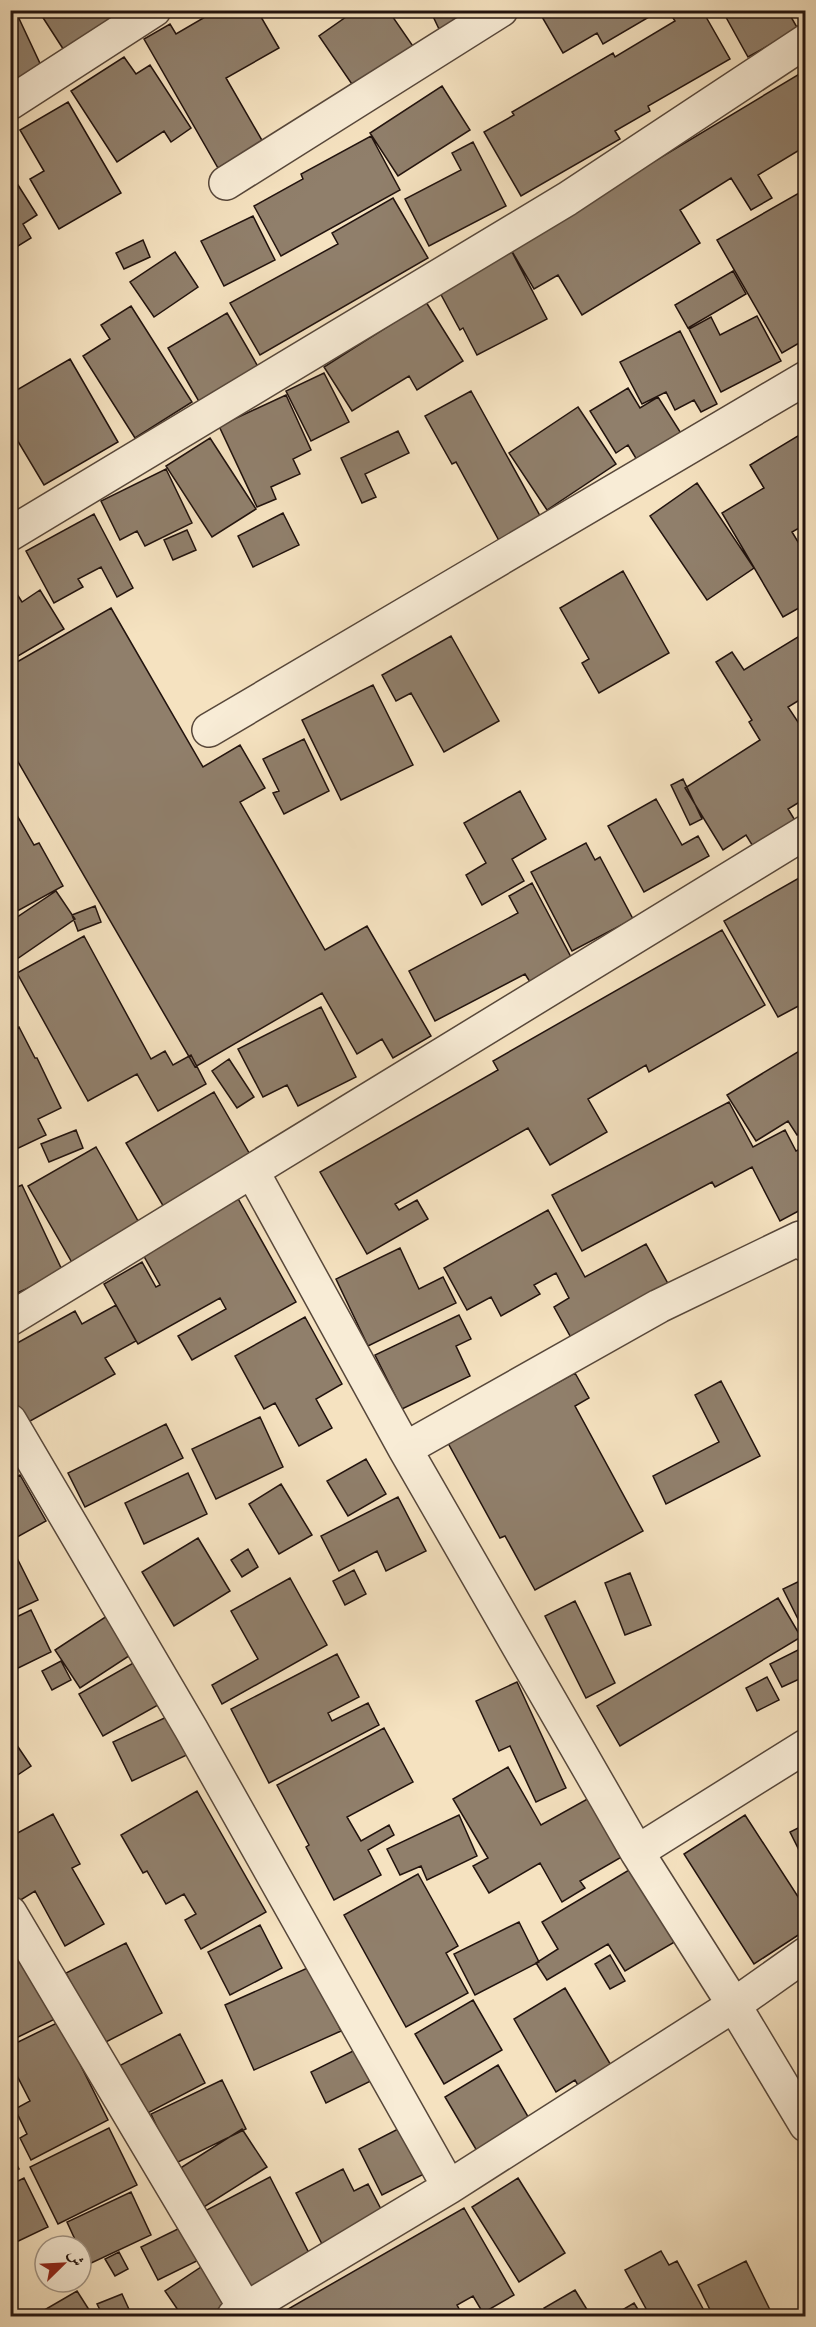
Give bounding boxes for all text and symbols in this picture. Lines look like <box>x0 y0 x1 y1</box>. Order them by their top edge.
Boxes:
north arrow <box>33 2234 93 2294</box>
text: ش <box>64 2247 88 2269</box>

